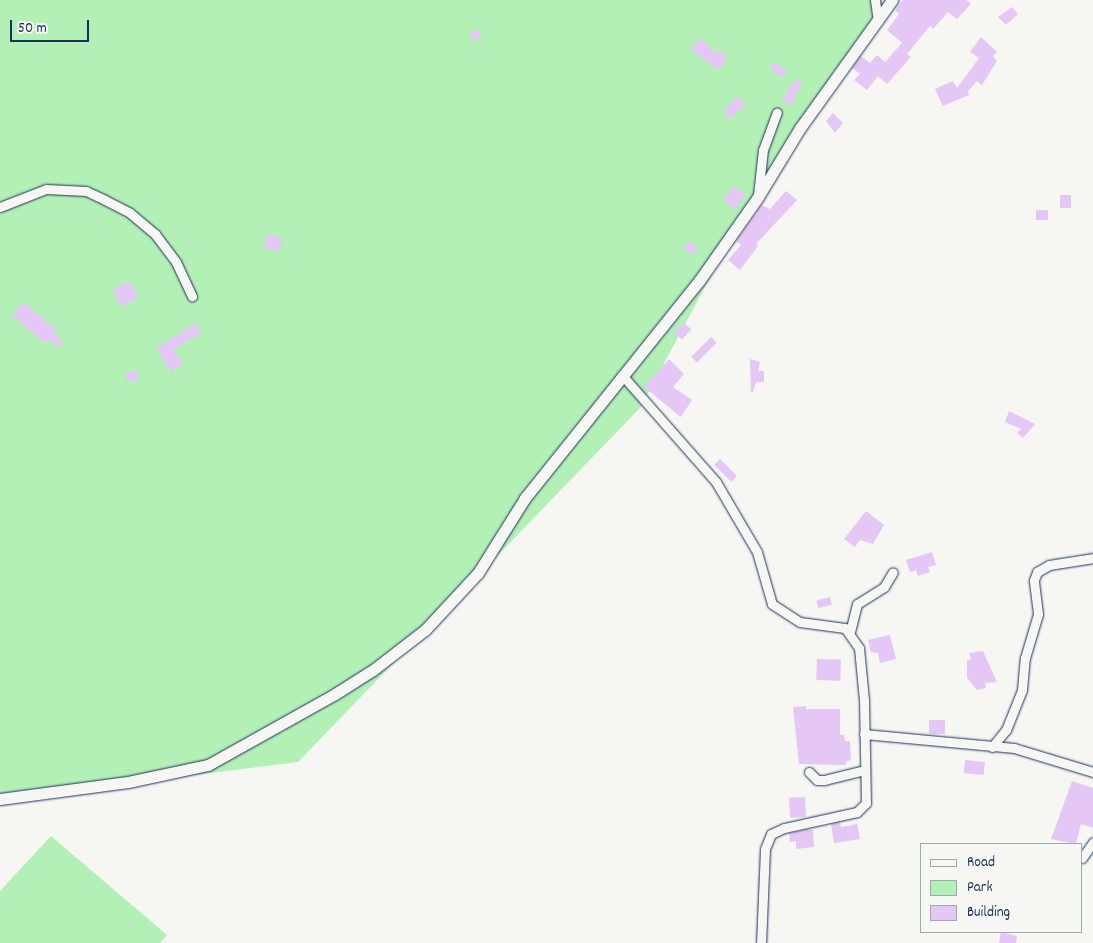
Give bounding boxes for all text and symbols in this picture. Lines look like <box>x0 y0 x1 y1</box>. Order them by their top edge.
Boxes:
scale bar <box>12 10 91 42</box>
text: 50 m <box>18 18 47 40</box>
legend <box>920 843 1083 933</box>
text: Road <box>967 852 995 874</box>
text: Park <box>967 877 993 899</box>
text: Building <box>967 902 1010 924</box>

